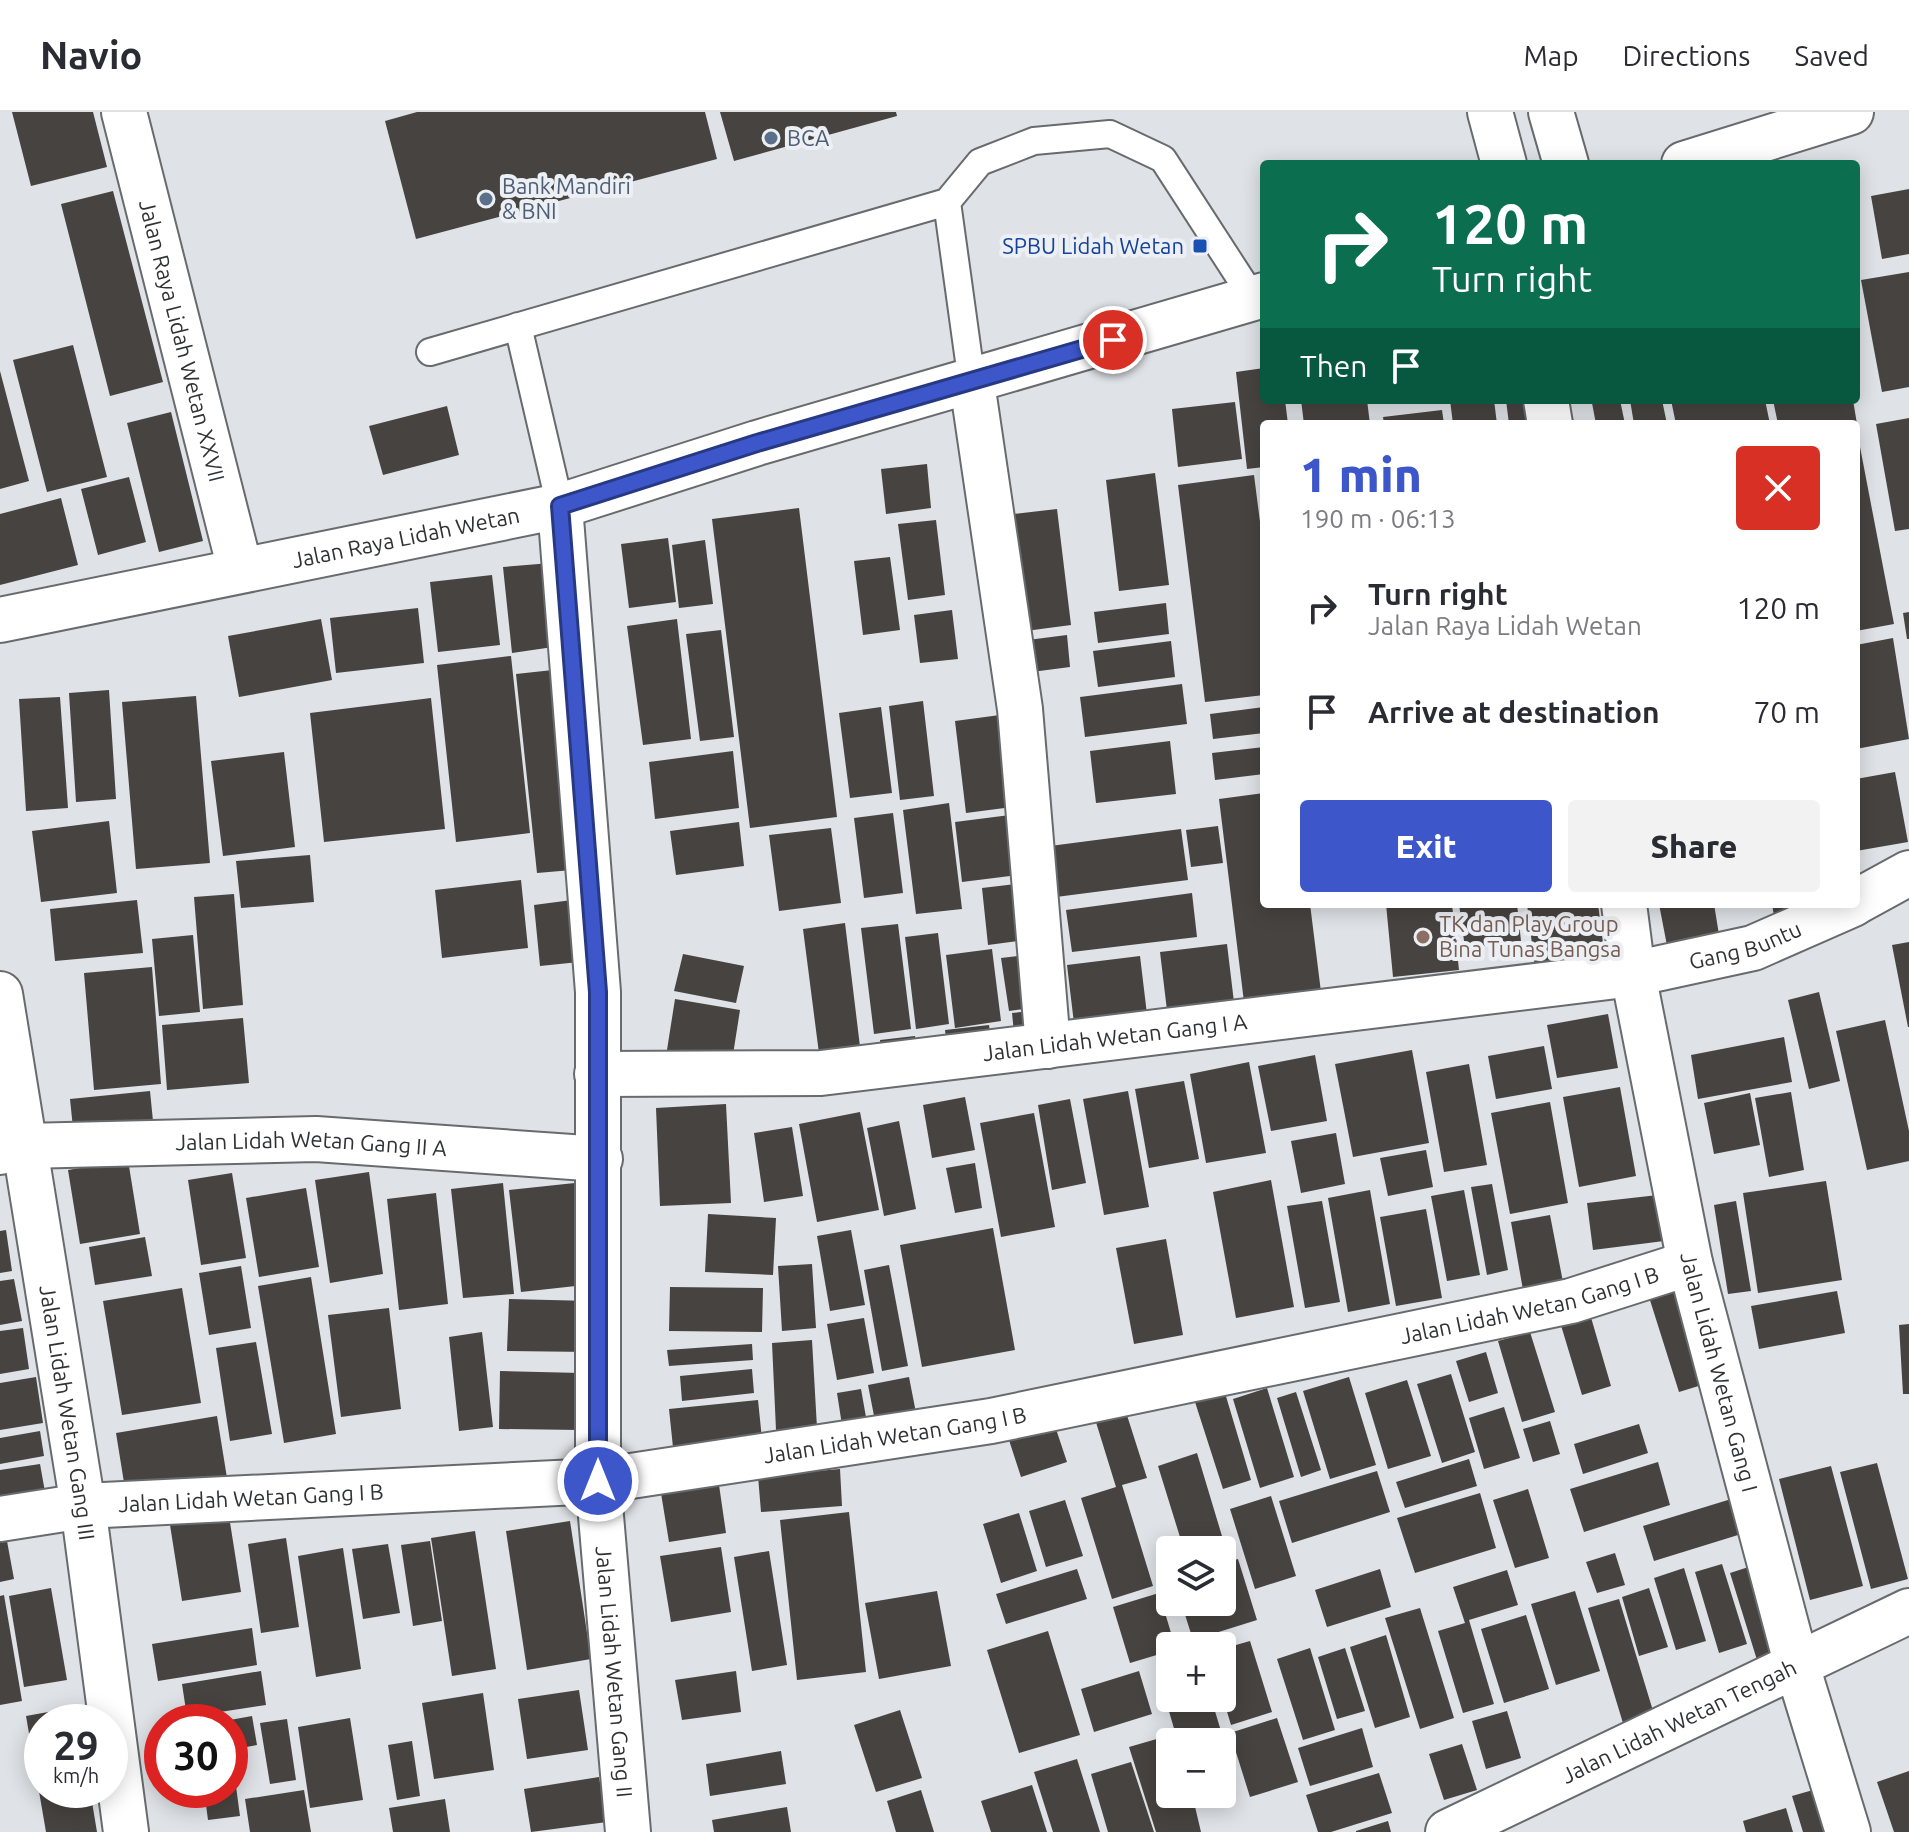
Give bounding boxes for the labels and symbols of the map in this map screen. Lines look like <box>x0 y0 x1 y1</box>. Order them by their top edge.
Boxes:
place label: BCA <box>787 125 830 150</box>
marker: BCA <box>762 129 780 147</box>
place label: Bank Mandiri & BNI <box>502 173 631 223</box>
marker: Bank Mandiri & BNI <box>477 190 495 208</box>
street label: Jalan Raya Lidah Wetan XXVII <box>135 197 230 484</box>
place label: SPBU Lidah Wetan <box>1002 233 1184 258</box>
marker: SPBU Lidah Wetan <box>1191 237 1209 255</box>
pin <box>1079 306 1147 374</box>
street label: Jalan Raya Lidah Wetan <box>290 502 522 572</box>
place label: TK dan Play Group Bina Tunas Bangsa <box>1439 911 1621 961</box>
street label: Gang Buntu <box>1687 915 1805 974</box>
marker: TK dan Play Group Bina Tunas Bangsa <box>1414 928 1432 946</box>
street label: Jalan Lidah Wetan Gang I A <box>981 1008 1249 1065</box>
street label: Jalan Lidah Wetan Gang II A <box>175 1126 448 1160</box>
street label: Jalan Lidah Wetan Gang I <box>1676 1250 1763 1494</box>
street label: Jalan Lidah Wetan Gang I B <box>1398 1261 1662 1348</box>
street label: Jalan Lidah Wetan Gang III <box>35 1283 100 1542</box>
street label: Jalan Lidah Wetan Gang I B <box>762 1401 1028 1468</box>
position arrow <box>556 1439 640 1523</box>
street label: Jalan Lidah Wetan Gang I B <box>117 1478 384 1516</box>
street label: Jalan Lidah Wetan Gang II <box>592 1545 638 1799</box>
street label: Jalan Lidah Wetan Tengah <box>1557 1654 1800 1788</box>
speed limit sign: 30 <box>144 1704 248 1808</box>

